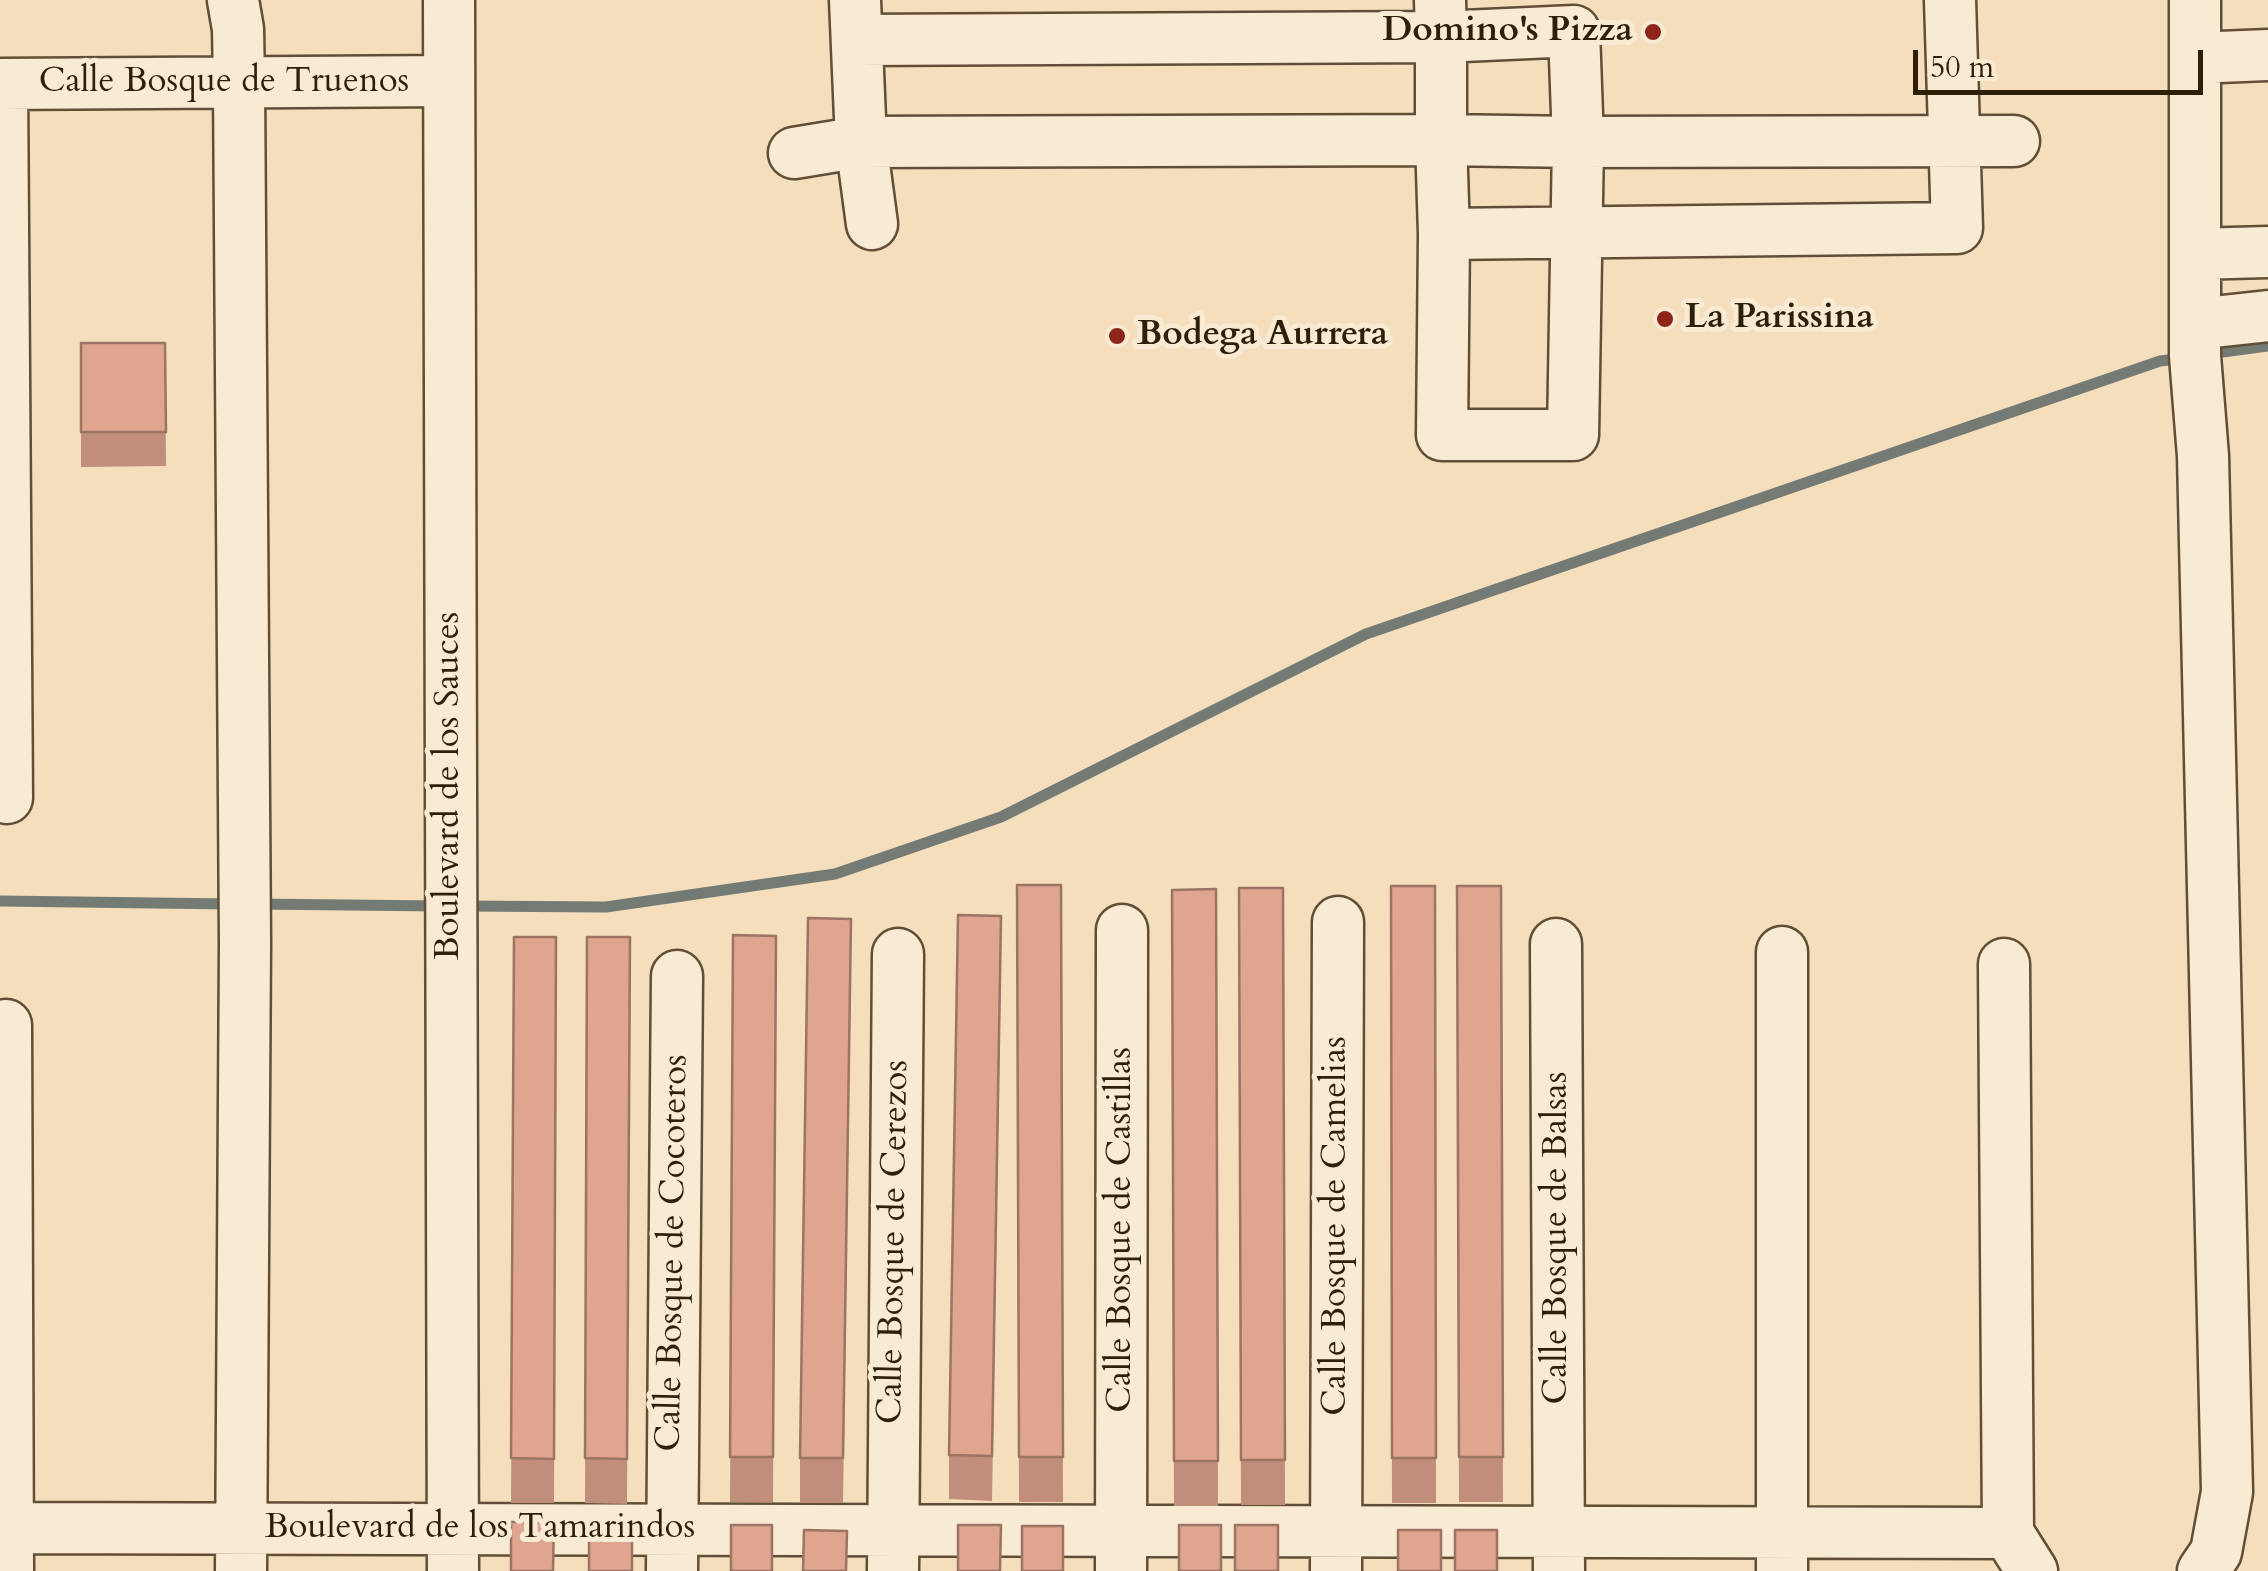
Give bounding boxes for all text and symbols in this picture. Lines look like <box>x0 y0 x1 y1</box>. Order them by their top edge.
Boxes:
place label: Domino's Pizza <box>1382 11 1633 53</box>
marker: Domino's Pizza <box>1642 21 1664 43</box>
scale bar <box>1918 30 2208 92</box>
text: 50 m <box>1930 47 1994 88</box>
street label: Calle Bosque de Truenos <box>39 62 409 104</box>
place label: La Parissina <box>1685 298 1874 340</box>
marker: La Parissina <box>1654 308 1676 330</box>
place label: Bodega Aurrera <box>1137 315 1388 357</box>
marker: Bodega Aurrera <box>1106 325 1128 347</box>
street label: Boulevard de los Sauces <box>429 612 471 960</box>
street label: Calle Bosque de Camelias <box>1316 1036 1358 1416</box>
street label: Calle Bosque de Castillas <box>1101 1047 1143 1413</box>
street label: Calle Bosque de Cocoteros <box>650 1054 698 1452</box>
street label: Calle Bosque de Cerezos <box>871 1060 919 1424</box>
street label: Calle Bosque de Balsas <box>1537 1072 1579 1404</box>
street label: Boulevard de los Tamarindos <box>265 1508 695 1550</box>

